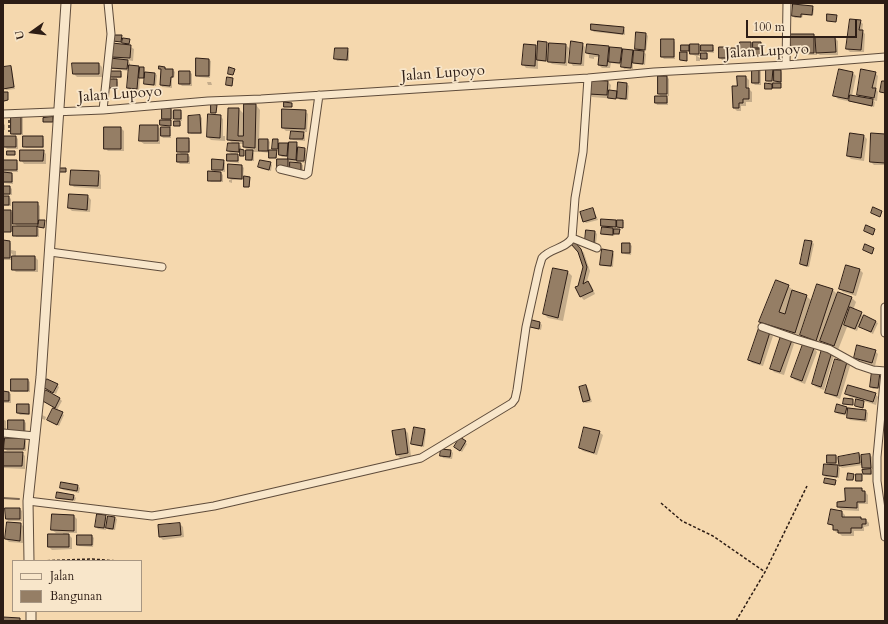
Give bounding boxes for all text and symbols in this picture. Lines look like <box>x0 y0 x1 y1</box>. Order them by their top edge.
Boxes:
north arrow <box>12 12 52 52</box>
scale bar <box>748 12 859 38</box>
text: 100 m <box>753 19 785 35</box>
text: U <box>12 29 28 41</box>
street label: Jalan Lupoyo <box>725 41 809 63</box>
street label: Jalan Lupoyo <box>401 62 485 86</box>
street label: Jalan Lupoyo <box>78 83 162 107</box>
legend <box>12 560 142 612</box>
text: Jalan <box>50 568 74 584</box>
text: Bangunan <box>50 588 102 604</box>

